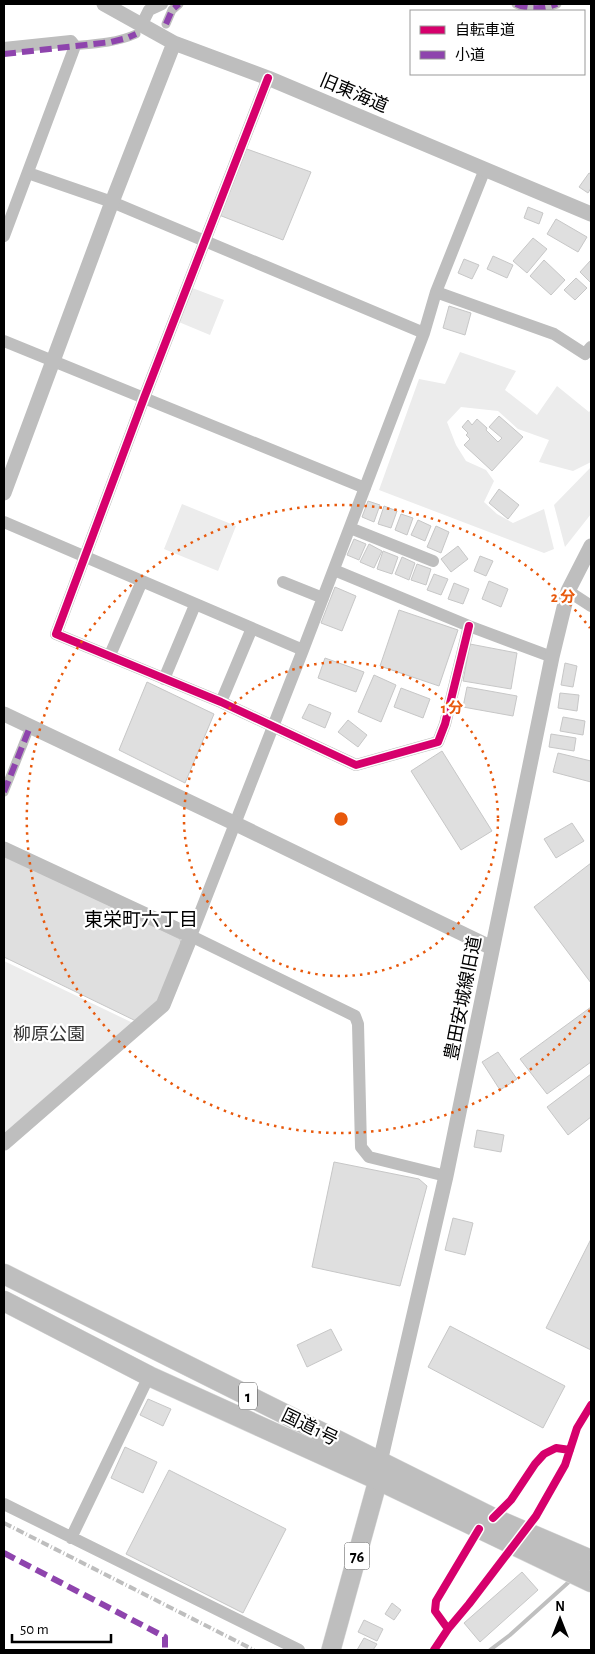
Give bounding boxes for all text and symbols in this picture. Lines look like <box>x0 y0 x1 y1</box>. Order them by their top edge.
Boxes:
legend <box>410 10 585 75</box>
text: 自転車道 <box>455 22 515 38</box>
text: 小道 <box>455 47 485 63</box>
street label: 旧東海道 <box>317 70 391 116</box>
text: 2 分 <box>551 589 575 605</box>
text: 1 分 <box>441 700 463 716</box>
centre of rings <box>332 810 350 828</box>
district label: 東栄町六丁目 <box>84 909 198 930</box>
street label: 豊田安城線旧道 <box>441 934 485 1062</box>
park label: 柳原公園 <box>13 1025 85 1044</box>
road number: 1 <box>239 1382 257 1410</box>
street label: 国道1号 <box>279 1405 341 1449</box>
road number: 76 <box>344 1542 370 1570</box>
north arrow <box>535 1594 585 1644</box>
text: N <box>555 1600 565 1614</box>
scale bar <box>12 1612 111 1644</box>
text: 50 m <box>20 1622 49 1637</box>

